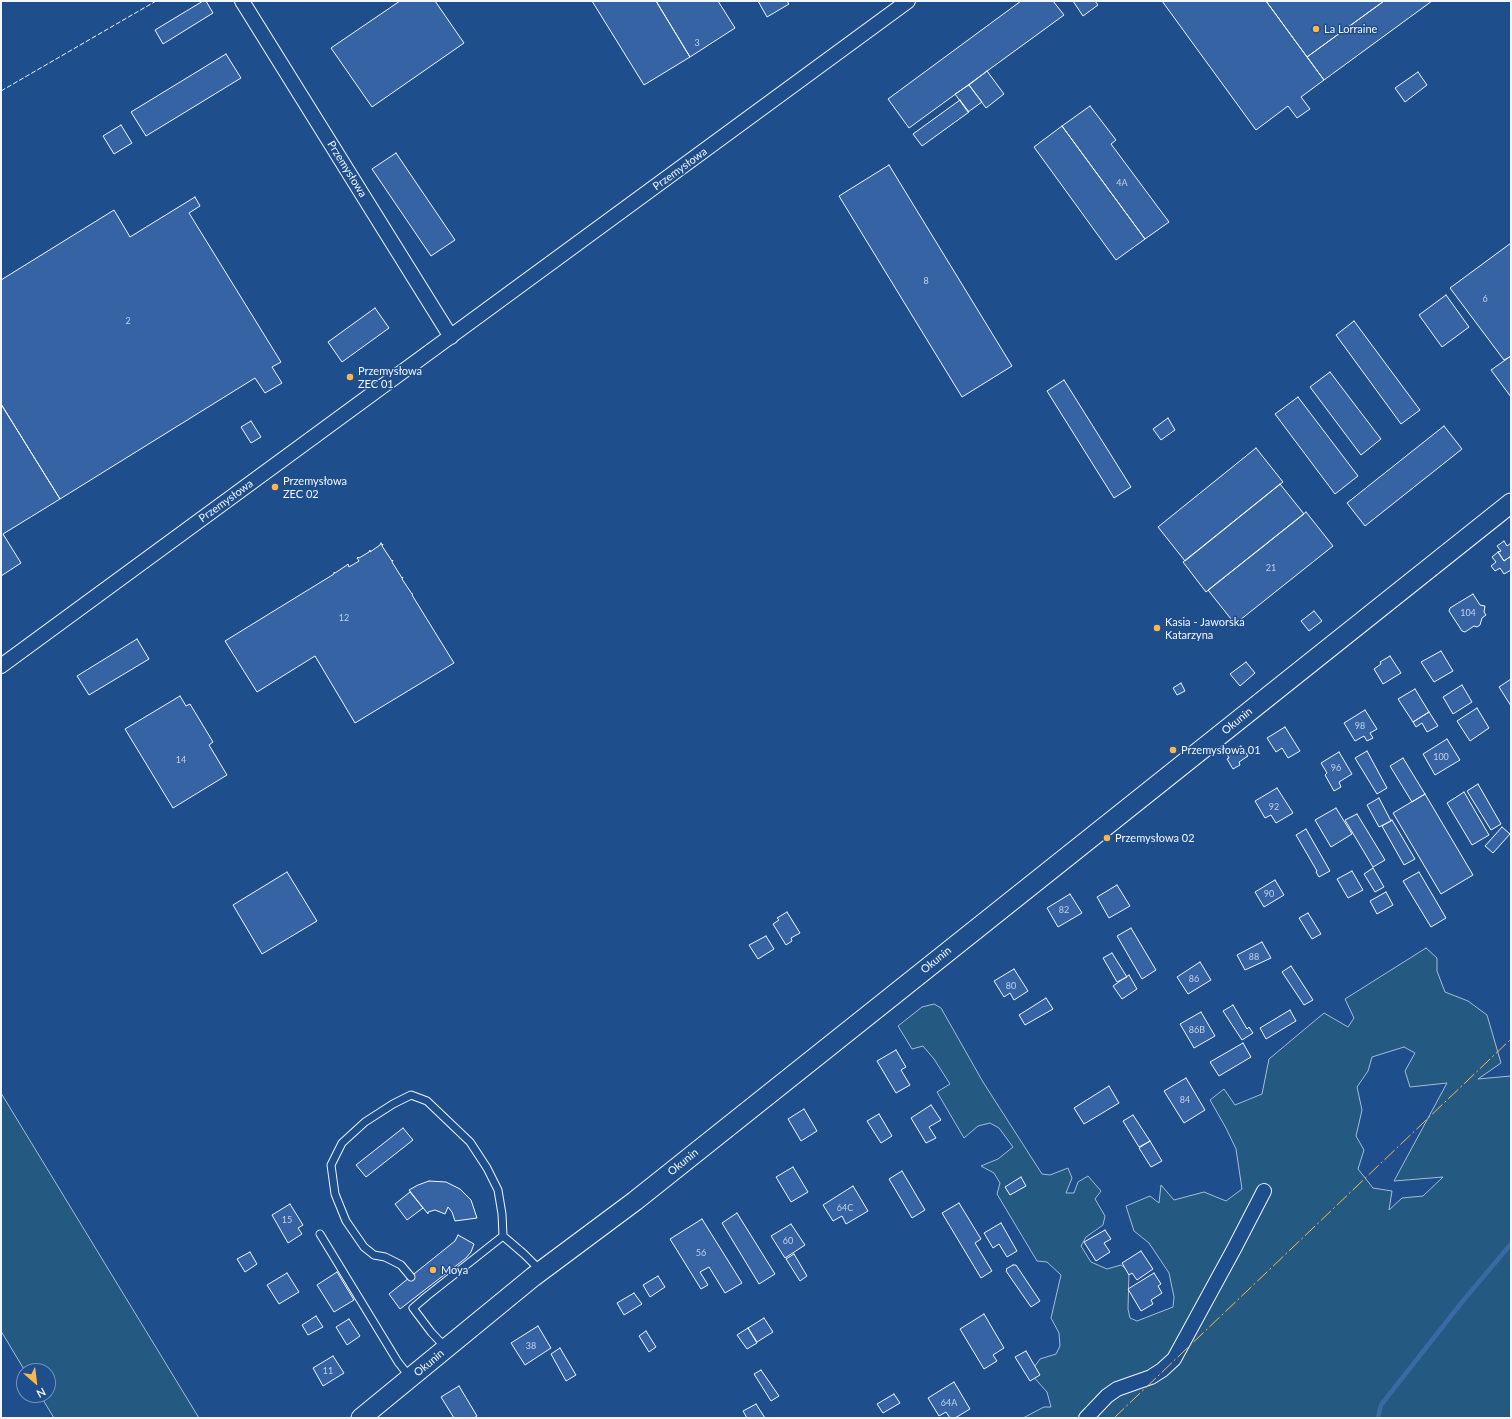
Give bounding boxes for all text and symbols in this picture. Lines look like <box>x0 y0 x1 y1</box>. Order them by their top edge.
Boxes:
place label: La Lorraine <box>1324 22 1377 36</box>
marker: La Lorraine <box>1311 24 1321 34</box>
house number: 3 <box>694 38 700 48</box>
street label: Przemysłowa <box>324 138 370 200</box>
street label: Przemysłowa <box>650 145 710 193</box>
house number: 4A <box>1116 178 1128 188</box>
house number: 8 <box>923 276 929 286</box>
house number: 6 <box>1482 294 1488 304</box>
house number: 2 <box>125 316 131 326</box>
place label: Przemysłowa ZEC 01 <box>358 364 422 390</box>
marker: Przemysłowa ZEC 01 <box>345 372 355 382</box>
place label: Przemysłowa ZEC 02 <box>283 474 347 500</box>
street label: Przemysłowa <box>196 477 256 525</box>
marker: Przemysłowa ZEC 02 <box>270 482 280 492</box>
house number: 21 <box>1266 563 1276 573</box>
house number: 104 <box>1460 608 1476 618</box>
house number: 12 <box>339 613 349 623</box>
place label: Kasia - Jaworska Katarzyna <box>1165 615 1245 641</box>
marker: Kasia - Jaworska Katarzyna <box>1152 623 1162 633</box>
street label: Okunin <box>1219 705 1255 737</box>
house number: 98 <box>1355 721 1365 731</box>
place label: Przemysłowa 01 <box>1181 743 1261 757</box>
marker: Przemysłowa 01 <box>1168 745 1178 755</box>
house number: 100 <box>1433 752 1449 762</box>
house number: 14 <box>176 755 186 765</box>
house number: 96 <box>1331 763 1341 773</box>
house number: 92 <box>1269 802 1279 812</box>
place label: Przemysłowa 02 <box>1115 831 1195 845</box>
marker: Przemysłowa 02 <box>1102 833 1112 843</box>
house number: 90 <box>1264 889 1274 899</box>
house number: 82 <box>1059 905 1069 915</box>
street label: Okunin <box>918 944 954 976</box>
house number: 88 <box>1249 952 1259 962</box>
house number: 86 <box>1189 974 1199 984</box>
house number: 80 <box>1006 981 1016 991</box>
house number: 86B <box>1189 1025 1205 1035</box>
house number: 84 <box>1180 1095 1190 1105</box>
street label: Okunin <box>665 1146 701 1178</box>
house number: 64C <box>837 1203 853 1213</box>
house number: 15 <box>282 1215 292 1225</box>
house number: 60 <box>783 1236 793 1246</box>
house number: 56 <box>696 1248 706 1258</box>
place label: Moya <box>441 1263 468 1277</box>
marker: Moya <box>428 1265 438 1275</box>
house number: 38 <box>526 1341 536 1351</box>
street label: Okunin <box>411 1347 447 1379</box>
north arrow <box>16 1363 56 1403</box>
house number: 11 <box>323 1366 333 1376</box>
text: N <box>35 1385 48 1401</box>
house number: 64A <box>941 1398 957 1408</box>

